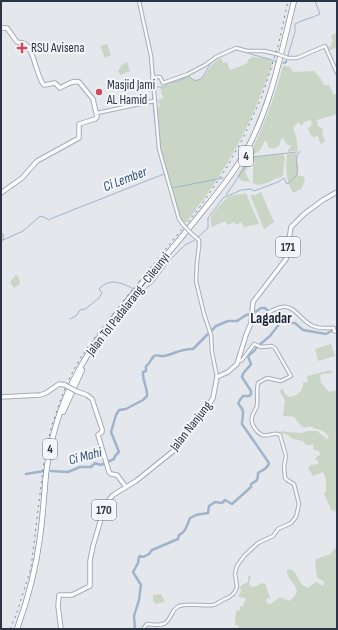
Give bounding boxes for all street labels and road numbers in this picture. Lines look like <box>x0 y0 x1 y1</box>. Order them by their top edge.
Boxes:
road number: 4 <box>239 146 253 166</box>
road number: 171 <box>276 237 300 257</box>
street label: Jalan Tol Padalarang–Cileunyi <box>82 249 173 360</box>
street label: Jalan Nanjung <box>166 398 215 455</box>
road number: 4 <box>43 439 57 459</box>
road number: 170 <box>92 500 116 520</box>

